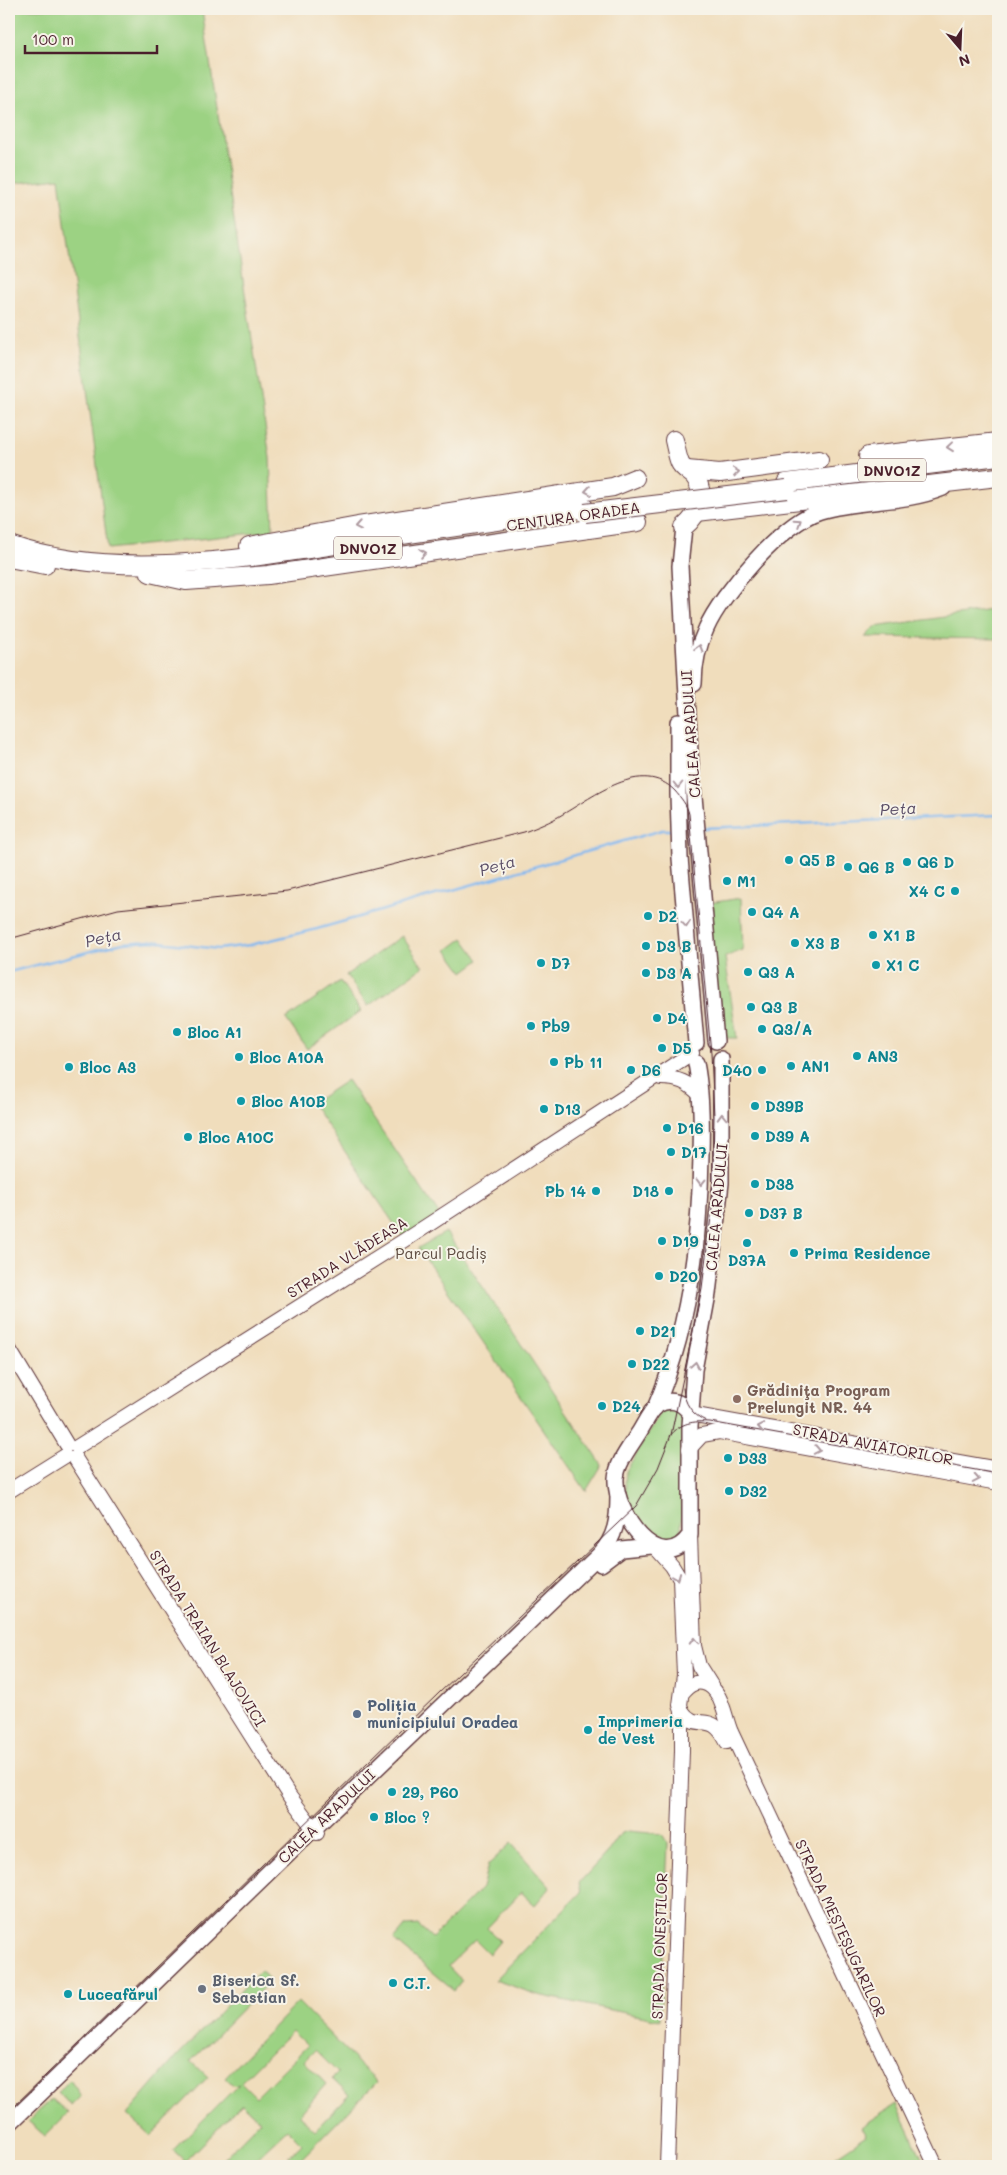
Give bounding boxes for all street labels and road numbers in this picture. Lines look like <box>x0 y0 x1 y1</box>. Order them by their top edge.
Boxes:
road number: DNVO1Z <box>858 458 926 482</box>
street label: CENTURA ORADEA <box>505 497 641 535</box>
road number: DNVO1Z <box>334 536 402 560</box>
street label: CALEA ARADULUI <box>676 669 704 798</box>
street label: CALEA ARADULUI <box>700 1142 732 1272</box>
street label: STRADA VLĂDEASA <box>283 1212 411 1302</box>
street label: STRADA AVIATORILOR <box>791 1419 955 1469</box>
street label: STRADA TRAIAN BLAJOVICI <box>145 1546 271 1730</box>
street label: CALEA ARADULUI <box>273 1764 379 1868</box>
street label: STRADA MEȘTEȘUGARILOR <box>790 1836 891 2020</box>
street label: STRADA ONEȘTILOR <box>646 1872 673 2020</box>

